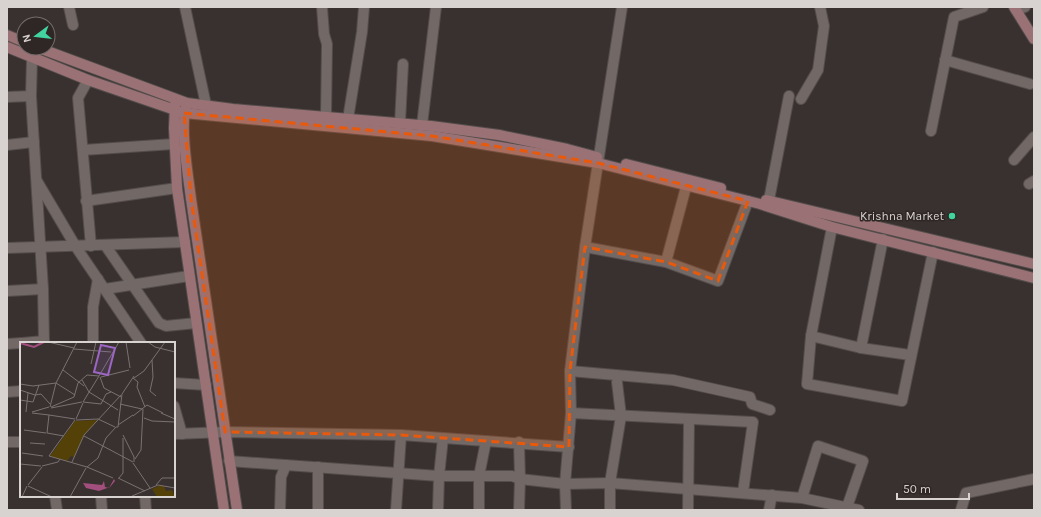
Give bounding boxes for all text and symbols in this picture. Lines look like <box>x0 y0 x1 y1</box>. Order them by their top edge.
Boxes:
north arrow <box>16 16 56 56</box>
text: N <box>20 33 34 44</box>
place label: Krishna Market <box>860 209 944 223</box>
marker: Krishna Market <box>947 211 957 221</box>
inset map <box>20 342 175 497</box>
scale bar <box>897 475 969 501</box>
text: 50 m <box>903 482 931 496</box>

